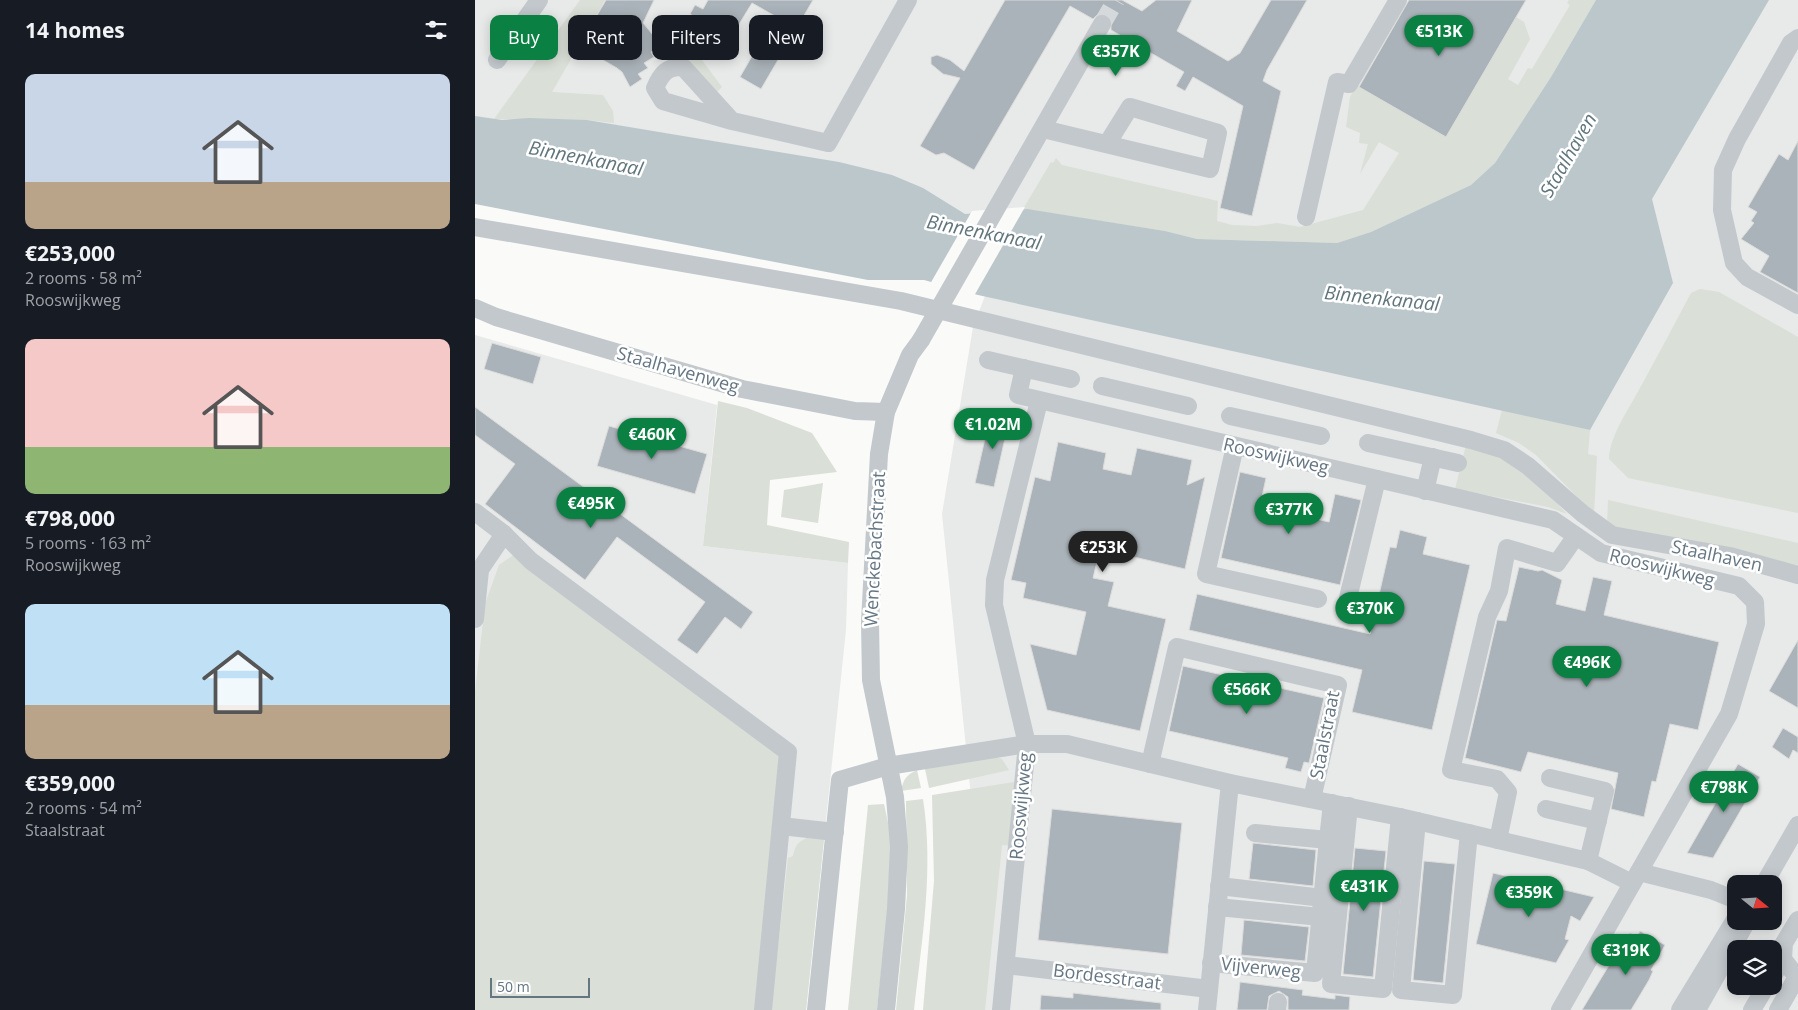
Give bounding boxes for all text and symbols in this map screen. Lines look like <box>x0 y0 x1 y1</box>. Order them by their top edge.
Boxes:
chip: Buy <box>490 15 558 60</box>
chip: Rent <box>568 15 642 60</box>
chip: Filters <box>652 15 739 60</box>
chip: New <box>749 15 823 60</box>
pin: €513K <box>1404 15 1474 57</box>
text: 14 homes <box>25 16 125 44</box>
icon: filters <box>422 16 450 44</box>
text: €513K <box>1415 20 1463 42</box>
pin: €357K <box>1081 34 1151 77</box>
text: €357K <box>1092 40 1140 62</box>
icon: home <box>193 107 283 197</box>
water label: Staalhaven <box>1533 108 1603 202</box>
water label: Binnenkanaal <box>527 134 646 182</box>
water label: Binnenkanaal <box>925 208 1044 256</box>
text: €253,000 <box>25 239 115 267</box>
text: 2 rooms · 58 m² <box>25 267 142 289</box>
water label: Binnenkanaal <box>1323 279 1442 317</box>
text: Rooswijkweg <box>25 289 121 311</box>
street label: Staalhavenweg <box>614 340 742 398</box>
icon: home <box>193 372 283 462</box>
pin: €1.02M <box>952 408 1034 450</box>
text: €1.02M <box>965 413 1021 435</box>
pin: €460K <box>617 418 687 460</box>
text: €460K <box>628 423 676 445</box>
street label: Rooswijkweg <box>1221 431 1332 479</box>
street label: Wenckebachstraat <box>858 471 890 627</box>
pin: €495K <box>556 486 626 529</box>
text: €495K <box>567 492 615 514</box>
pin: €377K <box>1254 492 1324 535</box>
text: €377K <box>1265 498 1313 520</box>
text: €798,000 <box>25 504 115 532</box>
pin: €253K <box>1068 530 1138 573</box>
text: 5 rooms · 163 m² <box>25 532 151 554</box>
street label: Staalhaven <box>1670 534 1765 576</box>
text: €253K <box>1079 536 1127 558</box>
street label: Rooswijkweg <box>1607 542 1718 592</box>
text: Rooswijkweg <box>25 554 121 576</box>
pin: €370K <box>1335 592 1405 634</box>
text: €370K <box>1346 597 1394 619</box>
icon: home <box>193 637 283 727</box>
pin: €496K <box>1552 646 1622 688</box>
text: €496K <box>1563 651 1611 673</box>
pin: €566K <box>1212 672 1282 715</box>
text: €566K <box>1223 678 1271 700</box>
street label: Staalstraat <box>1304 689 1344 781</box>
street label: Rooswijkweg <box>1003 751 1037 861</box>
text: €359,000 <box>25 769 115 797</box>
pin: €798K <box>1689 770 1759 813</box>
text: €798K <box>1700 776 1748 798</box>
text: 2 rooms · 54 m² <box>25 797 142 819</box>
text: Staalstraat <box>25 819 105 841</box>
pin: €431K <box>1329 870 1399 912</box>
text: €431K <box>1340 875 1388 897</box>
north arrow <box>1727 875 1783 930</box>
map controls <box>1727 875 1782 995</box>
pin: €359K <box>1494 876 1564 918</box>
text: €359K <box>1505 881 1553 903</box>
pin: €319K <box>1591 934 1661 976</box>
text: €319K <box>1602 939 1650 961</box>
button: layers <box>1727 940 1782 995</box>
street label: Vijverweg <box>1220 951 1302 983</box>
street label: Bordesstraat <box>1052 957 1162 995</box>
scale bar <box>490 975 590 998</box>
text: 50 m <box>497 977 530 996</box>

